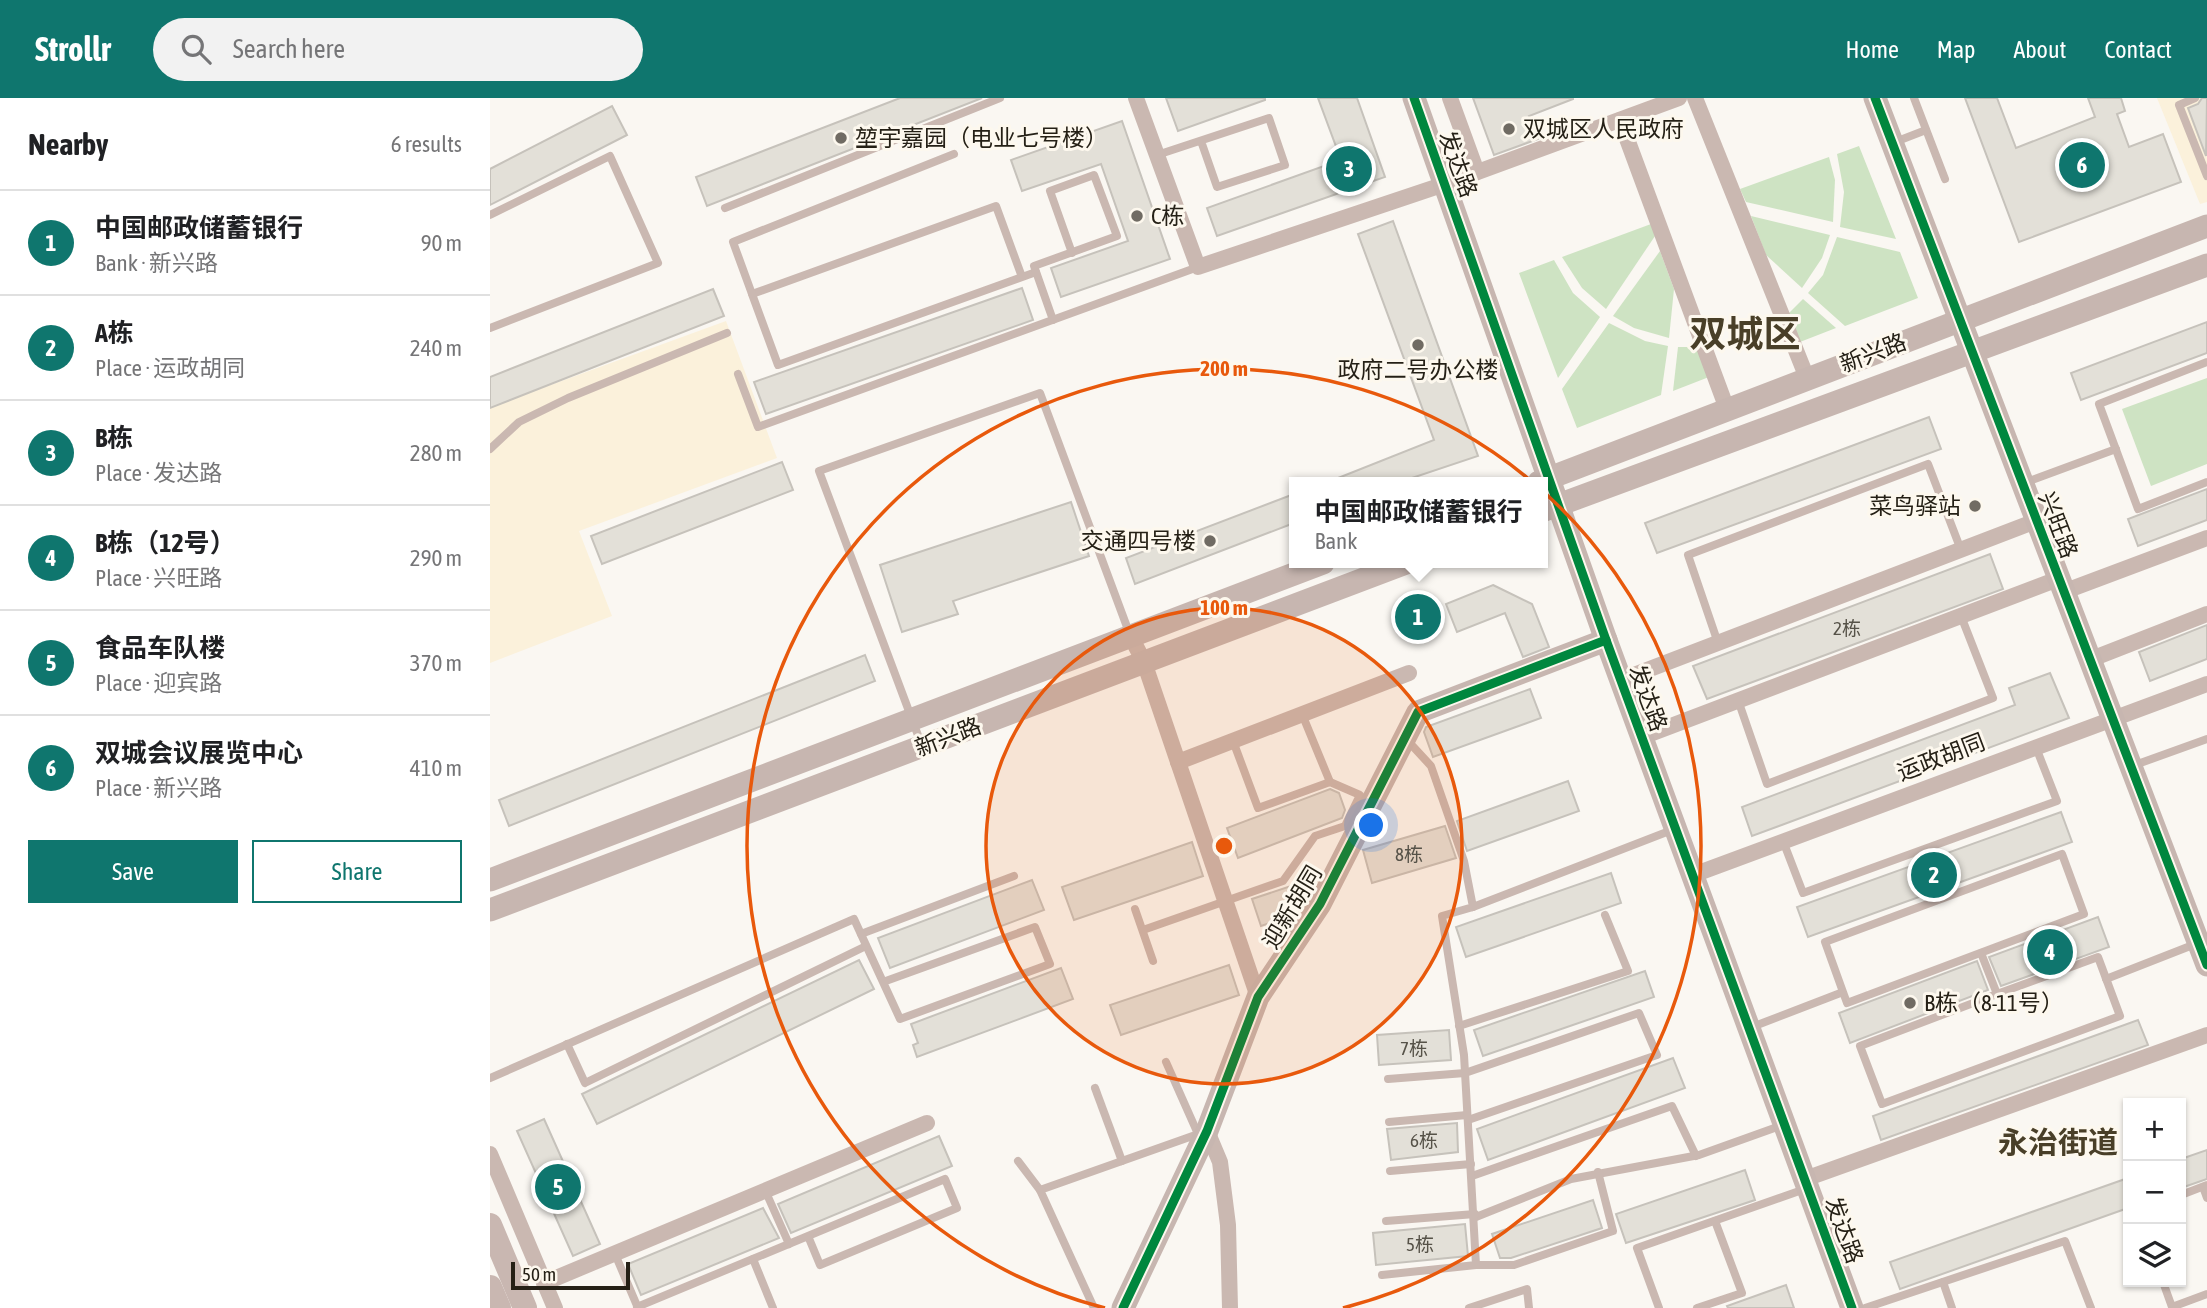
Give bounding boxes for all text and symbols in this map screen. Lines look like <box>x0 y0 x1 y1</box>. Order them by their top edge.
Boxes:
search box <box>153 18 643 81</box>
text: Strollr <box>35 30 111 68</box>
icon: search <box>177 30 215 68</box>
text: Search here <box>233 34 345 64</box>
text: Home <box>1845 36 1899 63</box>
text: Map <box>1937 36 1975 63</box>
text: About <box>2013 36 2066 63</box>
text: Contact <box>2104 36 2172 63</box>
place label: 双城区人民政府 <box>1523 116 1684 142</box>
marker: 双城区人民政府 <box>1501 121 1517 137</box>
place label: 堃宇嘉园（电业七号楼） <box>855 125 1108 151</box>
text: Nearby <box>28 127 108 161</box>
street label: 发达路 <box>1434 127 1482 201</box>
marker: 堃宇嘉园（电业七号楼） <box>833 130 849 146</box>
text: 6 results <box>391 131 462 157</box>
pin: 6 <box>2059 139 2105 191</box>
pin: 3 <box>1326 143 1372 195</box>
place label: C栋 <box>1151 203 1184 229</box>
marker: C栋 <box>1129 208 1145 224</box>
text: 中国邮政储蓄银行 <box>95 213 303 243</box>
text: 1 <box>46 230 56 256</box>
text: 90 m <box>421 230 462 256</box>
text: Bank · 新兴路 <box>95 250 218 276</box>
district label: 双城区 <box>1690 312 1801 355</box>
text: A栋 <box>95 318 134 348</box>
street label: 新兴路 <box>1836 328 1910 378</box>
text: 2 <box>46 335 56 361</box>
text: 240 m <box>410 335 462 361</box>
marker: 政府二号办公楼 <box>1410 337 1426 353</box>
text: Place · 运政胡同 <box>95 355 245 381</box>
text: 200 m <box>1200 356 1248 380</box>
place label: 政府二号办公楼 <box>1338 357 1499 383</box>
text: B栋 <box>95 423 133 453</box>
text: 3 <box>46 440 56 466</box>
text: 280 m <box>410 440 462 466</box>
text: Place · 发达路 <box>95 460 222 486</box>
popup <box>1289 477 1548 568</box>
street label: 兴旺路 <box>2033 488 2083 562</box>
place label: 菜鸟驿站 <box>1869 493 1961 519</box>
text: 中国邮政储蓄银行 <box>1314 497 1523 527</box>
marker: 菜鸟驿站 <box>1967 498 1983 514</box>
text: B栋（12号） <box>95 528 236 558</box>
place label: 交通四号楼 <box>1081 528 1196 554</box>
text: Bank <box>1314 528 1357 554</box>
marker: 交通四号楼 <box>1202 533 1218 549</box>
text: 4 <box>46 545 56 571</box>
text: 290 m <box>410 545 462 571</box>
text: Place · 兴旺路 <box>95 565 222 591</box>
pin: 1 <box>1395 591 1441 643</box>
text: 100 m <box>1200 595 1248 619</box>
house number: 2栋 <box>1833 617 1861 639</box>
text: 食品车队楼 <box>95 633 225 663</box>
text: 5 <box>46 650 56 676</box>
text: 370 m <box>410 650 462 676</box>
street label: 发达路 <box>1624 661 1672 735</box>
text: Place · 迎宾路 <box>95 670 222 696</box>
street label: 新兴路 <box>911 712 985 762</box>
street label: 运政胡同 <box>1893 728 1989 786</box>
text: 双城会议展览中心 <box>95 738 303 768</box>
text: 6 <box>46 755 56 781</box>
text: 410 m <box>410 755 462 781</box>
text: Place · 新兴路 <box>95 775 222 801</box>
your location <box>1354 808 1388 842</box>
centre of rings <box>1212 834 1236 858</box>
button: Save <box>28 840 238 903</box>
button: Share <box>252 840 462 903</box>
house number: 8栋 <box>1395 843 1423 865</box>
pin: 2 <box>1911 849 1957 901</box>
street label: 迎新胡同 <box>1257 861 1327 953</box>
pin: 4 <box>2027 926 2073 978</box>
place label: B栋（8-11号） <box>1924 990 2064 1016</box>
marker: B栋（8-11号） <box>1902 995 1918 1011</box>
house number: 7栋 <box>1400 1037 1428 1059</box>
map controls <box>2123 1098 2186 1287</box>
button: + <box>2123 1098 2186 1161</box>
district label: 永治街道 <box>1998 1125 2118 1159</box>
house number: 6栋 <box>1410 1129 1438 1151</box>
pin: 5 <box>535 1161 581 1213</box>
button: − <box>2123 1161 2186 1224</box>
street label: 发达路 <box>1820 1193 1868 1267</box>
button: layers <box>2123 1224 2186 1287</box>
house number: 5栋 <box>1406 1233 1434 1255</box>
scale bar <box>511 1259 630 1291</box>
text: 50 m <box>522 1263 556 1285</box>

